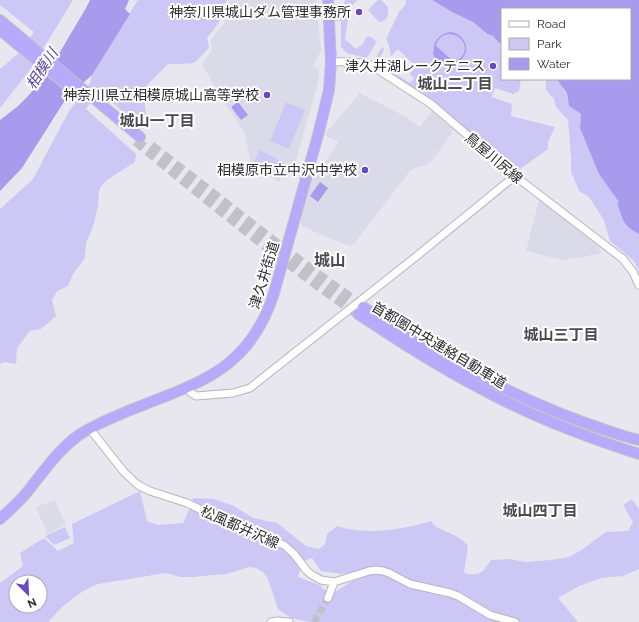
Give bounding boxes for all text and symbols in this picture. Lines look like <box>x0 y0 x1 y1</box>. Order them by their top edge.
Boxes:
place label: 神奈川県城山ダム管理事務所 <box>169 4 351 20</box>
marker: 神奈川県城山ダム管理事務所 <box>354 7 364 17</box>
legend <box>501 8 631 80</box>
text: Road <box>537 17 566 31</box>
text: Park <box>537 37 562 51</box>
water label: 相模川 <box>22 44 63 93</box>
text: Water <box>537 57 571 71</box>
place label: 津久井湖レークテニス <box>345 58 485 74</box>
marker: 津久井湖レークテニス <box>488 61 498 71</box>
district label: 城山二丁目 <box>417 75 493 93</box>
place label: 神奈川県立相模原城山高等学校 <box>63 87 259 103</box>
marker: 神奈川県立相模原城山高等学校 <box>262 90 272 100</box>
district label: 城山一丁目 <box>119 112 195 130</box>
street label: 鳥屋川尻線 <box>462 129 526 187</box>
place label: 相模原市立中沢中学校 <box>217 162 357 178</box>
marker: 相模原市立中沢中学校 <box>360 165 370 175</box>
street label: 津久井街道 <box>246 239 282 311</box>
district label: 城山 <box>314 251 346 270</box>
street label: 首都圏中央連絡自動車道 <box>369 298 509 392</box>
district label: 城山三丁目 <box>523 326 599 344</box>
district label: 城山四丁目 <box>502 502 578 520</box>
street label: 松風都井沢線 <box>198 503 282 551</box>
north arrow <box>8 574 48 614</box>
text: N <box>25 595 38 610</box>

